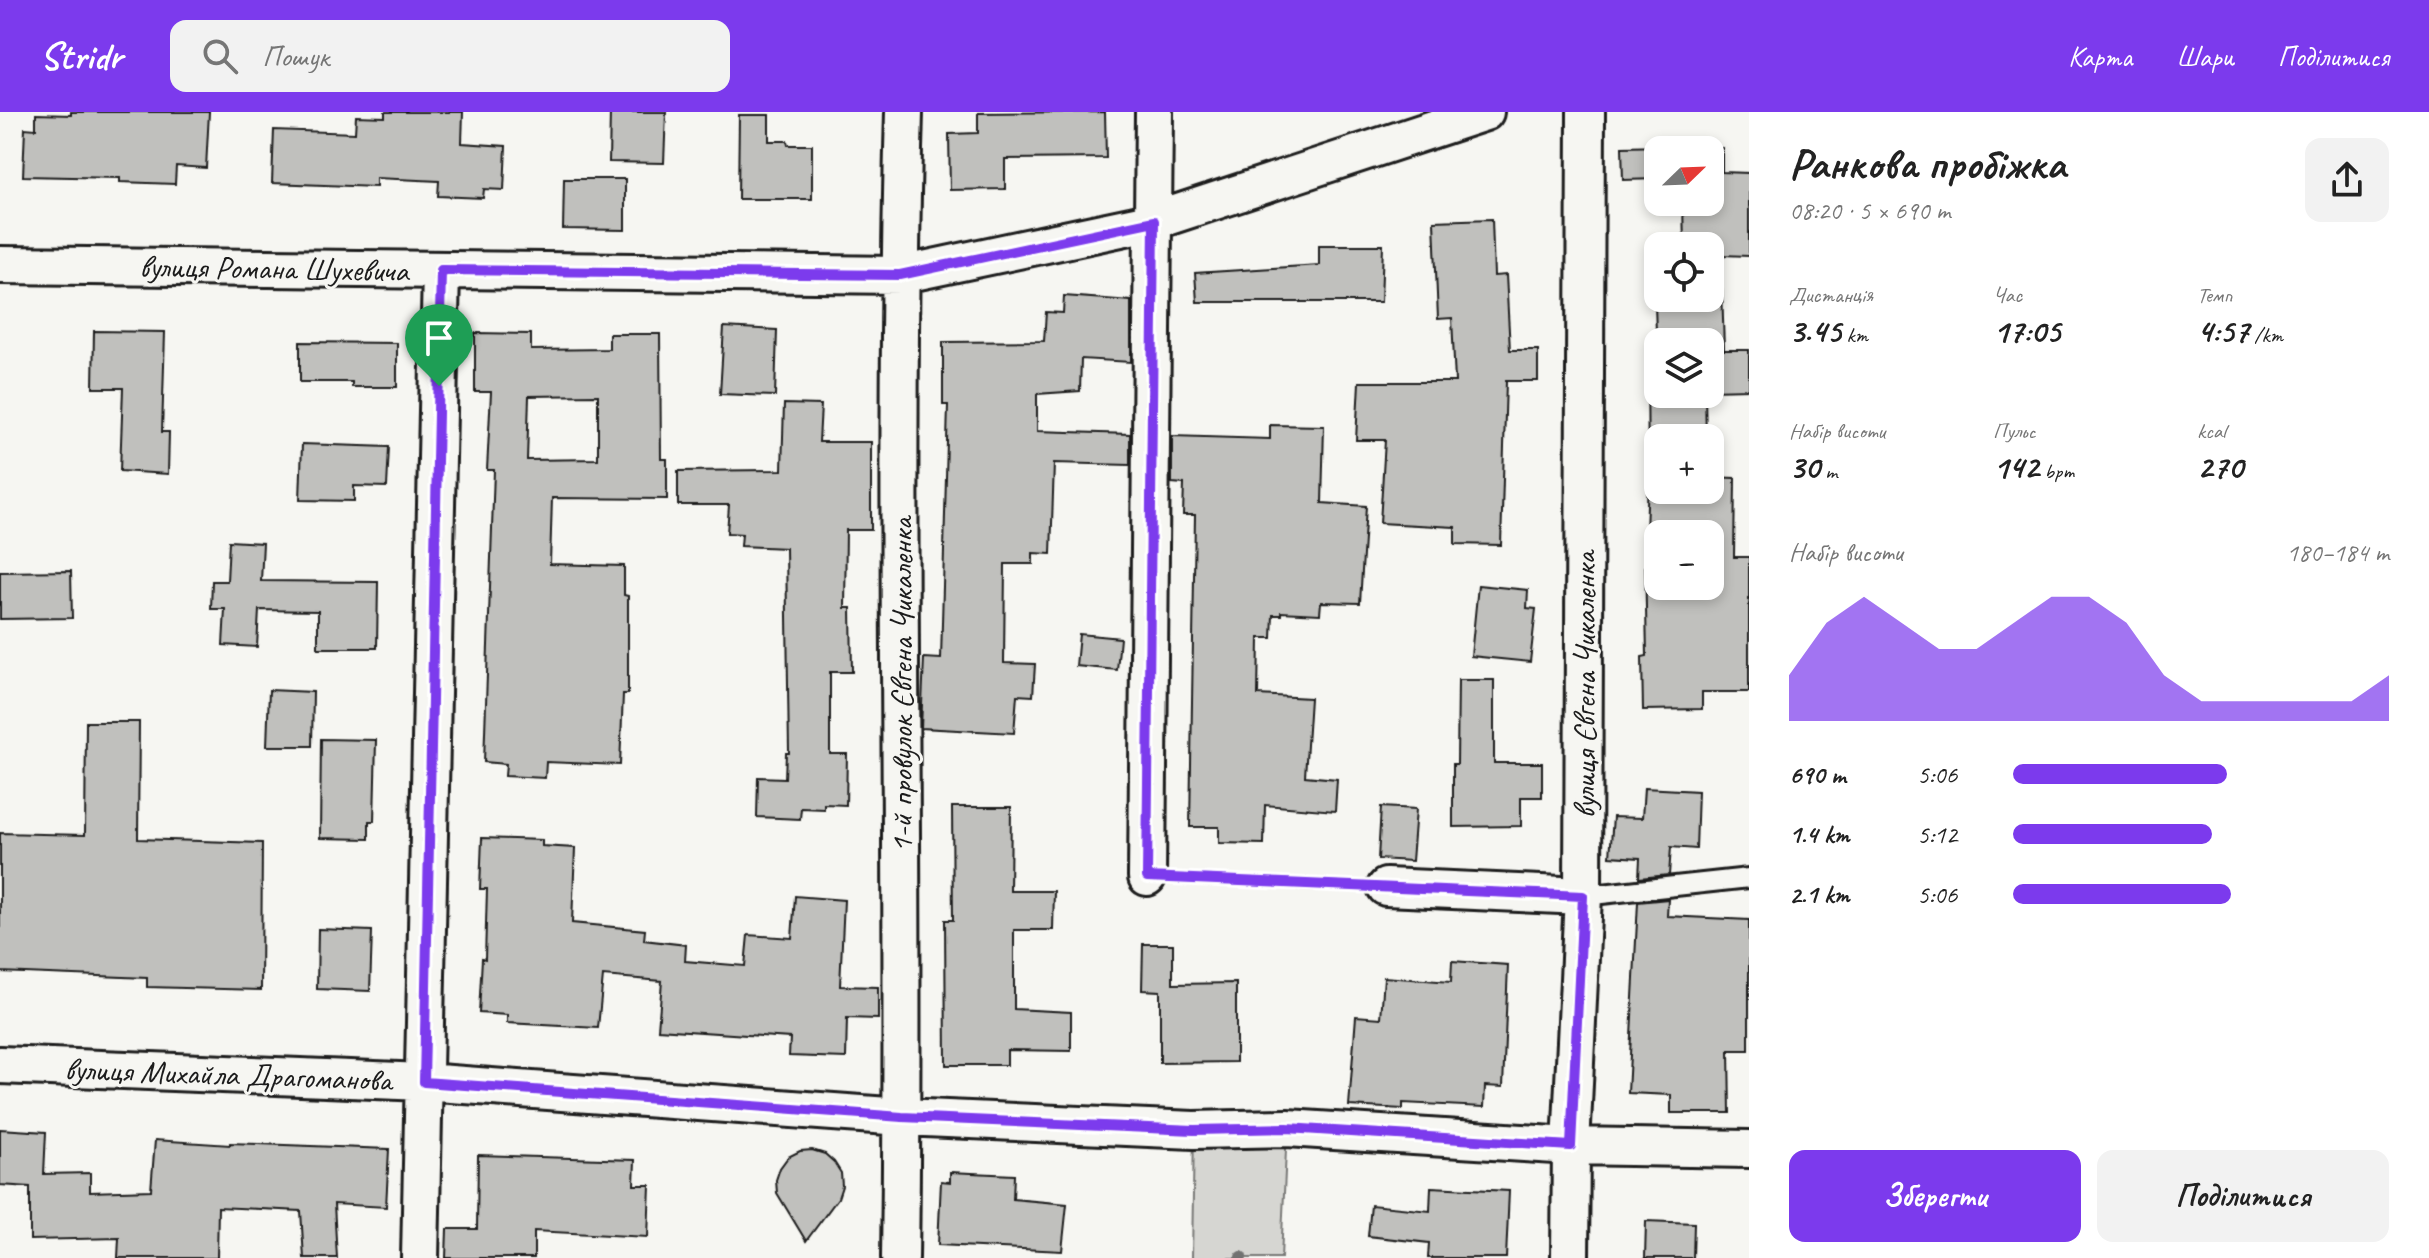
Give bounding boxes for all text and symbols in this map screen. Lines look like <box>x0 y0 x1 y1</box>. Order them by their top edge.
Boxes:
search box <box>170 20 730 92</box>
text: Stridr <box>40 33 122 80</box>
icon: search <box>198 34 242 78</box>
text: Пошук <box>262 37 329 75</box>
text: Карта <box>2068 39 2132 74</box>
text: Шари <box>2176 39 2234 74</box>
text: Поділитися <box>2278 39 2389 74</box>
north arrow <box>1644 136 1724 216</box>
map controls <box>1644 136 1724 600</box>
text: Ранкова пробіжка <box>1789 136 2065 191</box>
button: share <box>2305 138 2389 222</box>
text: 08:20 · 5 × 690 m <box>1789 194 1950 227</box>
button: locate <box>1644 232 1724 312</box>
street label: вулиця Романа Шухевича <box>139 246 411 291</box>
text: Дистанція <box>1789 281 1873 309</box>
text: Час <box>1993 281 2022 309</box>
text: Темп <box>2197 281 2232 309</box>
pin <box>405 304 473 386</box>
text: 3.45 <box>1789 309 1841 352</box>
text: 17:05 <box>1993 309 2060 352</box>
text: 4:57 <box>2197 309 2249 352</box>
icon: arrive <box>417 316 461 360</box>
text: km <box>1841 321 1868 349</box>
text: /km <box>2249 321 2283 349</box>
button: layers <box>1644 328 1724 408</box>
text: Набір висоти <box>1789 417 1885 445</box>
text: Пульс <box>1993 417 2035 445</box>
text: kcal <box>2197 417 2226 445</box>
button: + <box>1644 424 1724 504</box>
text: 30 <box>1789 445 1820 488</box>
text: 142 <box>1993 445 2039 488</box>
text: 270 <box>2197 445 2243 488</box>
text: m <box>1820 457 1837 485</box>
text: bpm <box>2039 457 2074 485</box>
street label: 1-й провулок Євгена Чикаленка <box>881 514 922 853</box>
button: − <box>1644 520 1724 600</box>
text: Набір висоти <box>1789 536 1902 569</box>
text: 180–184 m <box>2286 536 2389 569</box>
street label: вулиця Євгена Чикаленка <box>1564 549 1605 818</box>
text: 690 m <box>1789 758 1845 791</box>
text: 5:06 <box>1917 758 1957 791</box>
text: 1.4 km <box>1789 818 1849 851</box>
text: 5:12 <box>1917 818 1957 851</box>
text: 2.1 km <box>1789 878 1849 911</box>
text: 5:06 <box>1917 878 1957 911</box>
street label: вулиця Михайла Драгоманова <box>64 1048 395 1101</box>
button: Зберегти <box>1789 1150 2081 1242</box>
button: Поділитися <box>2097 1150 2389 1242</box>

